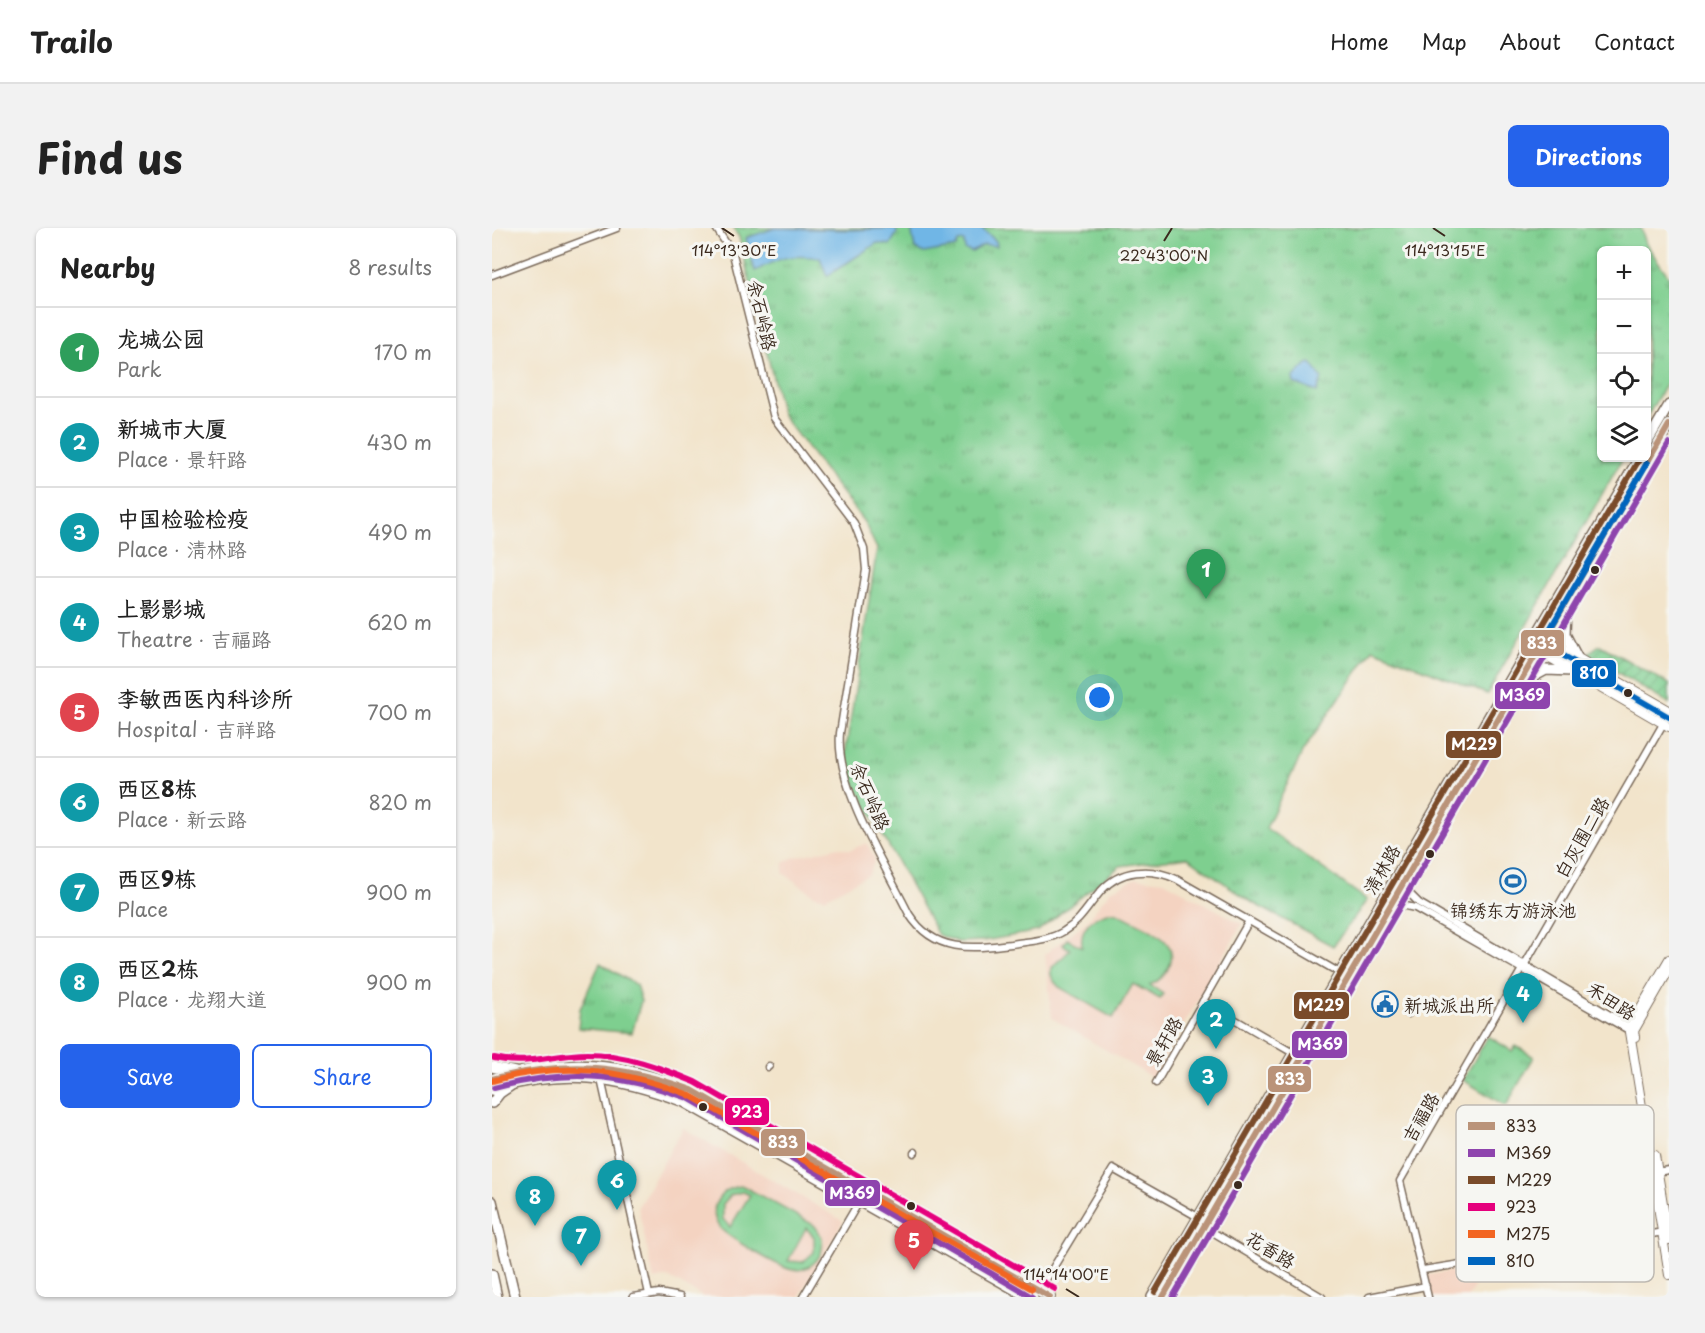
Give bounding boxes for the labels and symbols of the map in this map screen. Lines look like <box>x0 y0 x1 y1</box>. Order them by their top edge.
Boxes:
text: 114°13'30"E <box>691 238 777 261</box>
text: 114°13'15"E <box>1405 238 1485 261</box>
text: 22°43'00"N <box>1120 243 1208 266</box>
street label: 余石岭路 <box>742 277 784 353</box>
pin: 1 <box>1186 550 1226 599</box>
unlabelled marker <box>1589 564 1601 576</box>
line badge: 833 <box>1520 629 1565 657</box>
text: 833 <box>1527 630 1557 654</box>
line badge: 810 <box>1571 659 1617 688</box>
text: 810 <box>1579 660 1609 684</box>
line badge: M369 <box>1494 681 1551 710</box>
text: M369 <box>1499 682 1545 706</box>
your location <box>1085 683 1114 712</box>
unlabelled marker <box>1622 687 1634 699</box>
line badge: M229 <box>1445 730 1502 759</box>
text: M229 <box>1451 731 1497 755</box>
street label: 余石岭路 <box>845 758 897 834</box>
street label: 白灰围二路 <box>1547 791 1615 883</box>
street label: 清林路 <box>1356 839 1406 899</box>
unlabelled marker <box>1424 848 1436 860</box>
sports icon: 锦绣东方游泳池 <box>1498 866 1528 896</box>
place label: 锦绣东方游泳池 <box>1450 896 1576 923</box>
pin: 4 <box>1504 974 1542 1023</box>
street label: 禾田路 <box>1582 974 1642 1026</box>
public building icon: 新城派出所 <box>1370 989 1400 1019</box>
line badge: M229 <box>1293 991 1350 1020</box>
place label: 新城派出所 <box>1404 991 1494 1018</box>
text: M229 <box>1298 992 1344 1016</box>
pin: 2 <box>1196 1000 1236 1049</box>
street label: 景轩路 <box>1138 1011 1188 1071</box>
line badge: M369 <box>1291 1030 1348 1059</box>
text: M369 <box>1297 1031 1343 1055</box>
pin: 3 <box>1188 1056 1228 1106</box>
line badge: 833 <box>1267 1065 1312 1093</box>
text: 833 <box>1275 1066 1305 1090</box>
street label: 吉福路 <box>1395 1087 1445 1147</box>
line badge: 923 <box>724 1097 770 1126</box>
text: 923 <box>732 1099 762 1123</box>
unlabelled marker <box>697 1101 709 1113</box>
legend <box>1456 1105 1654 1282</box>
text: 833 <box>1506 1113 1537 1137</box>
line badge: 833 <box>760 1128 806 1157</box>
text: 833 <box>768 1129 798 1153</box>
text: M369 <box>1506 1140 1551 1164</box>
pin: 6 <box>598 1160 636 1210</box>
text: M229 <box>1506 1167 1552 1191</box>
pin: 8 <box>516 1176 555 1226</box>
line badge: M369 <box>824 1179 881 1207</box>
unlabelled marker <box>1232 1179 1244 1191</box>
text: M369 <box>829 1180 875 1204</box>
text: 923 <box>1506 1194 1537 1218</box>
unlabelled marker <box>905 1200 917 1212</box>
pin: 7 <box>562 1216 601 1266</box>
pin: 5 <box>894 1220 934 1270</box>
text: M275 <box>1506 1221 1550 1245</box>
street label: 花香路 <box>1241 1224 1301 1274</box>
text: 810 <box>1506 1248 1535 1272</box>
text: 114°14'00"E <box>1023 1262 1109 1285</box>

